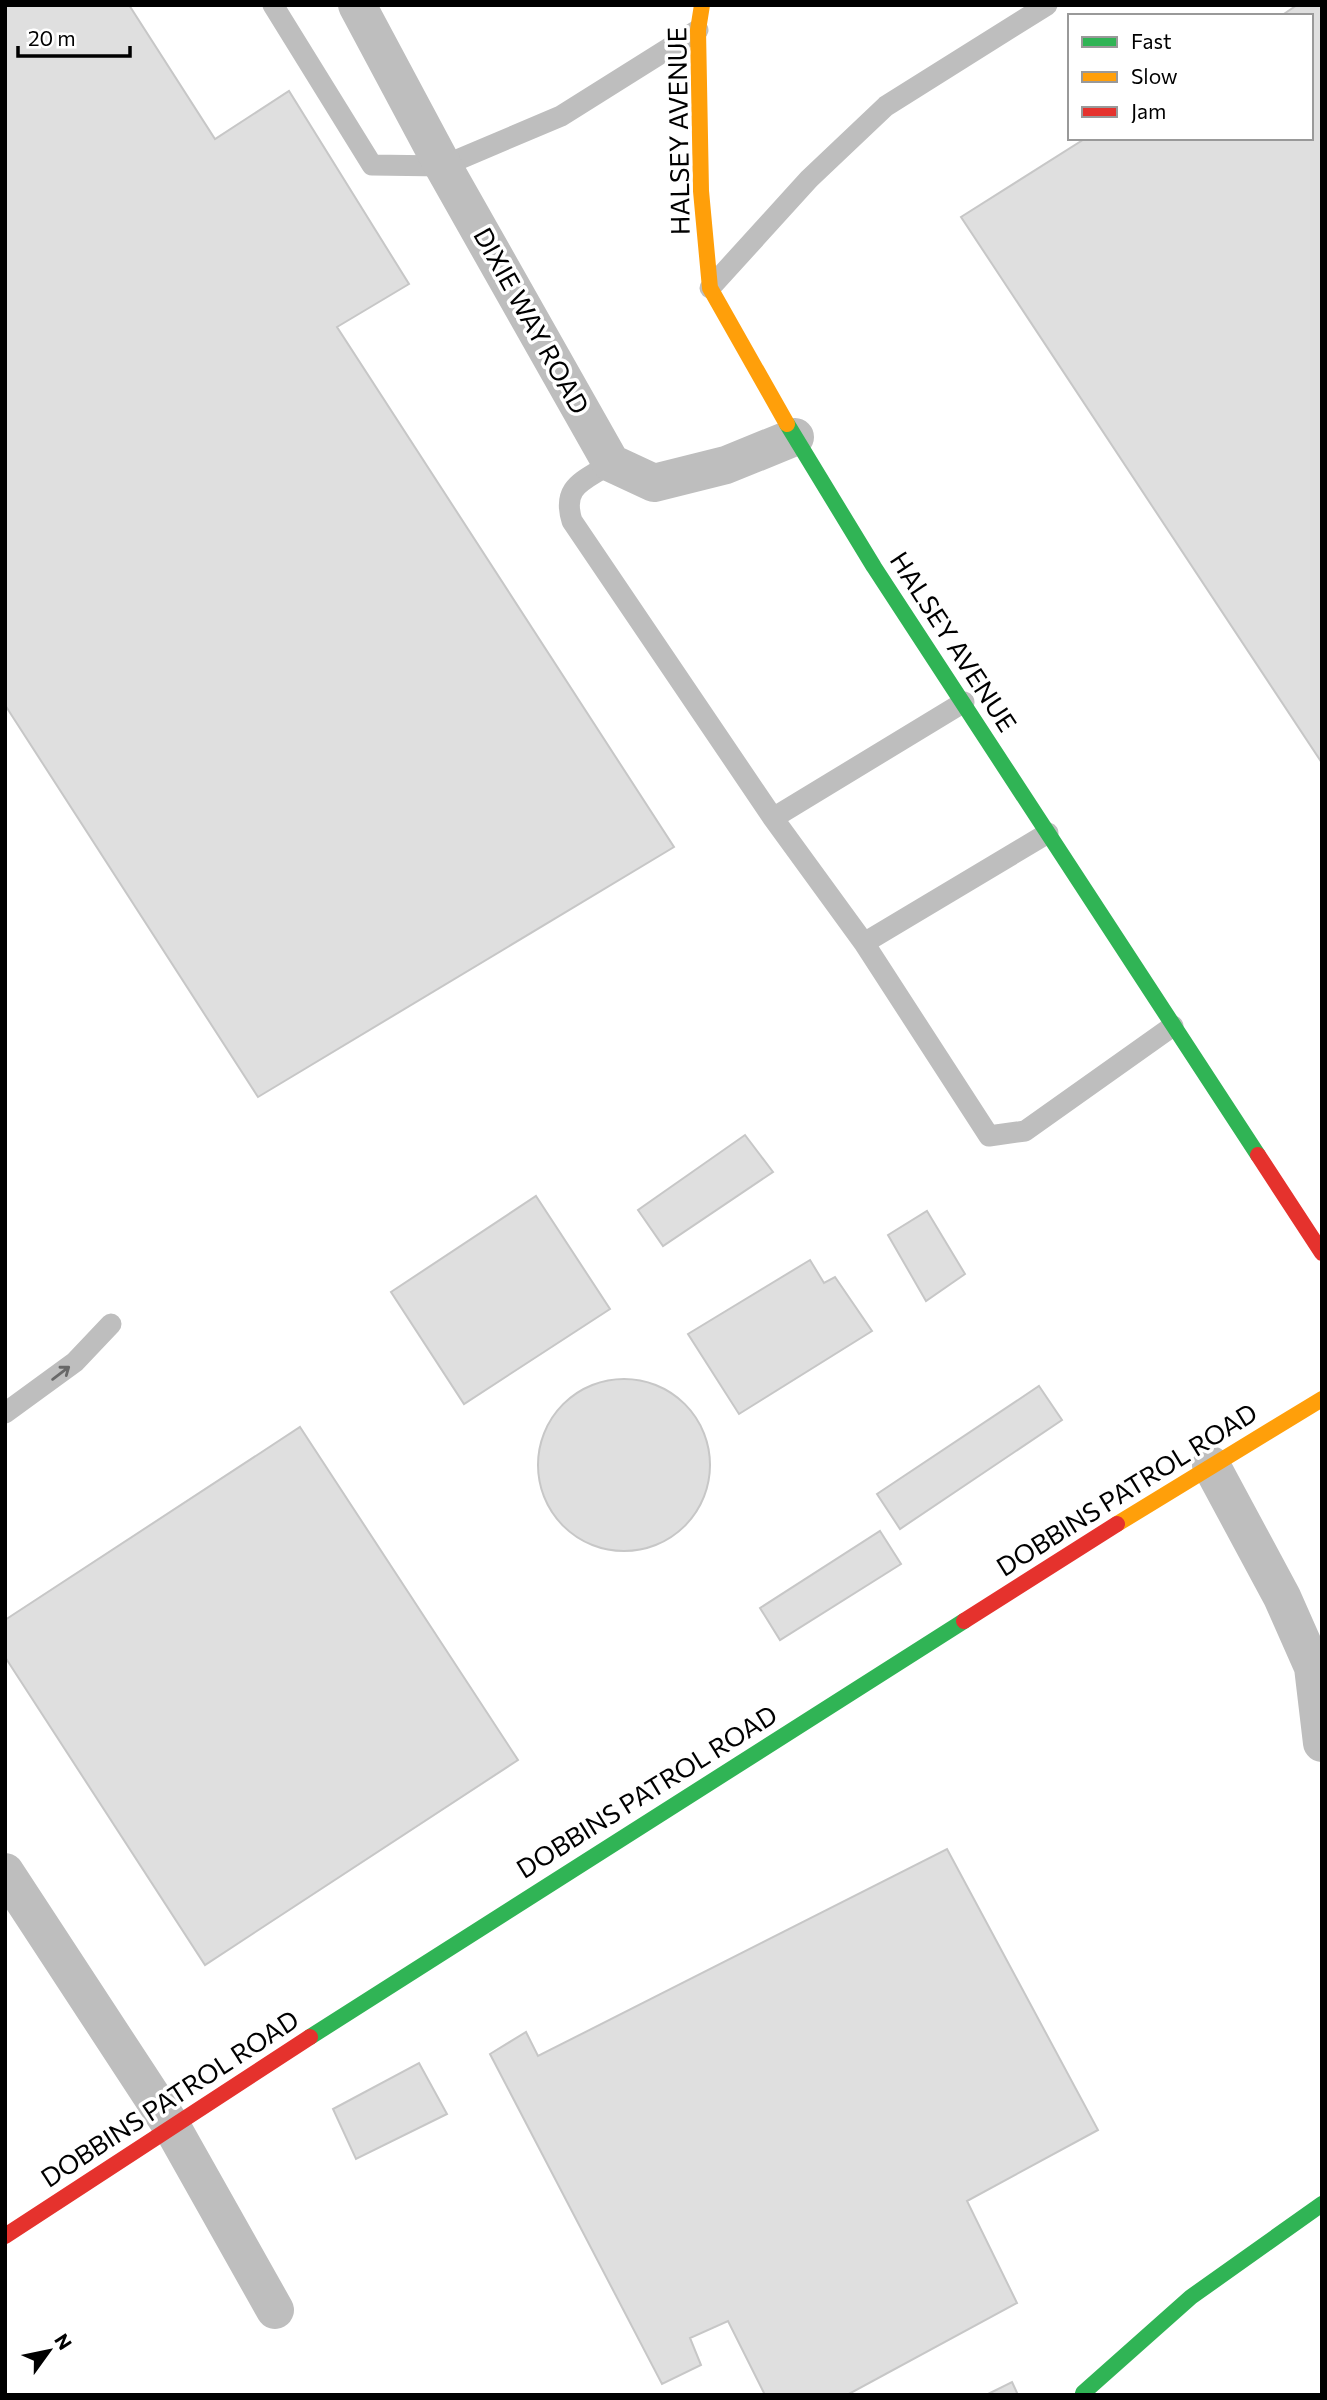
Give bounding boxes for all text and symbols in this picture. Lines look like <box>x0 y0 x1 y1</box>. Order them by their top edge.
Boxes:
scale bar <box>18 14 130 58</box>
legend <box>1068 14 1313 140</box>
text: 20 m <box>28 25 76 50</box>
street label: HALSEY AVENUE <box>660 27 695 235</box>
text: Fast <box>1131 28 1172 53</box>
text: Slow <box>1131 63 1178 88</box>
text: Jam <box>1131 98 1166 123</box>
street label: DIXIE WAY ROAD <box>468 222 596 419</box>
street label: HALSEY AVENUE <box>885 545 1024 737</box>
one-way arrow <box>51 1365 69 1380</box>
street label: DOBBINS PATROL ROAD <box>990 1396 1262 1582</box>
street label: DOBBINS PATROL ROAD <box>510 1698 782 1884</box>
street label: DOBBINS PATROL ROAD <box>35 2003 304 2193</box>
north arrow <box>14 2316 84 2386</box>
text: N <box>50 2329 77 2354</box>

